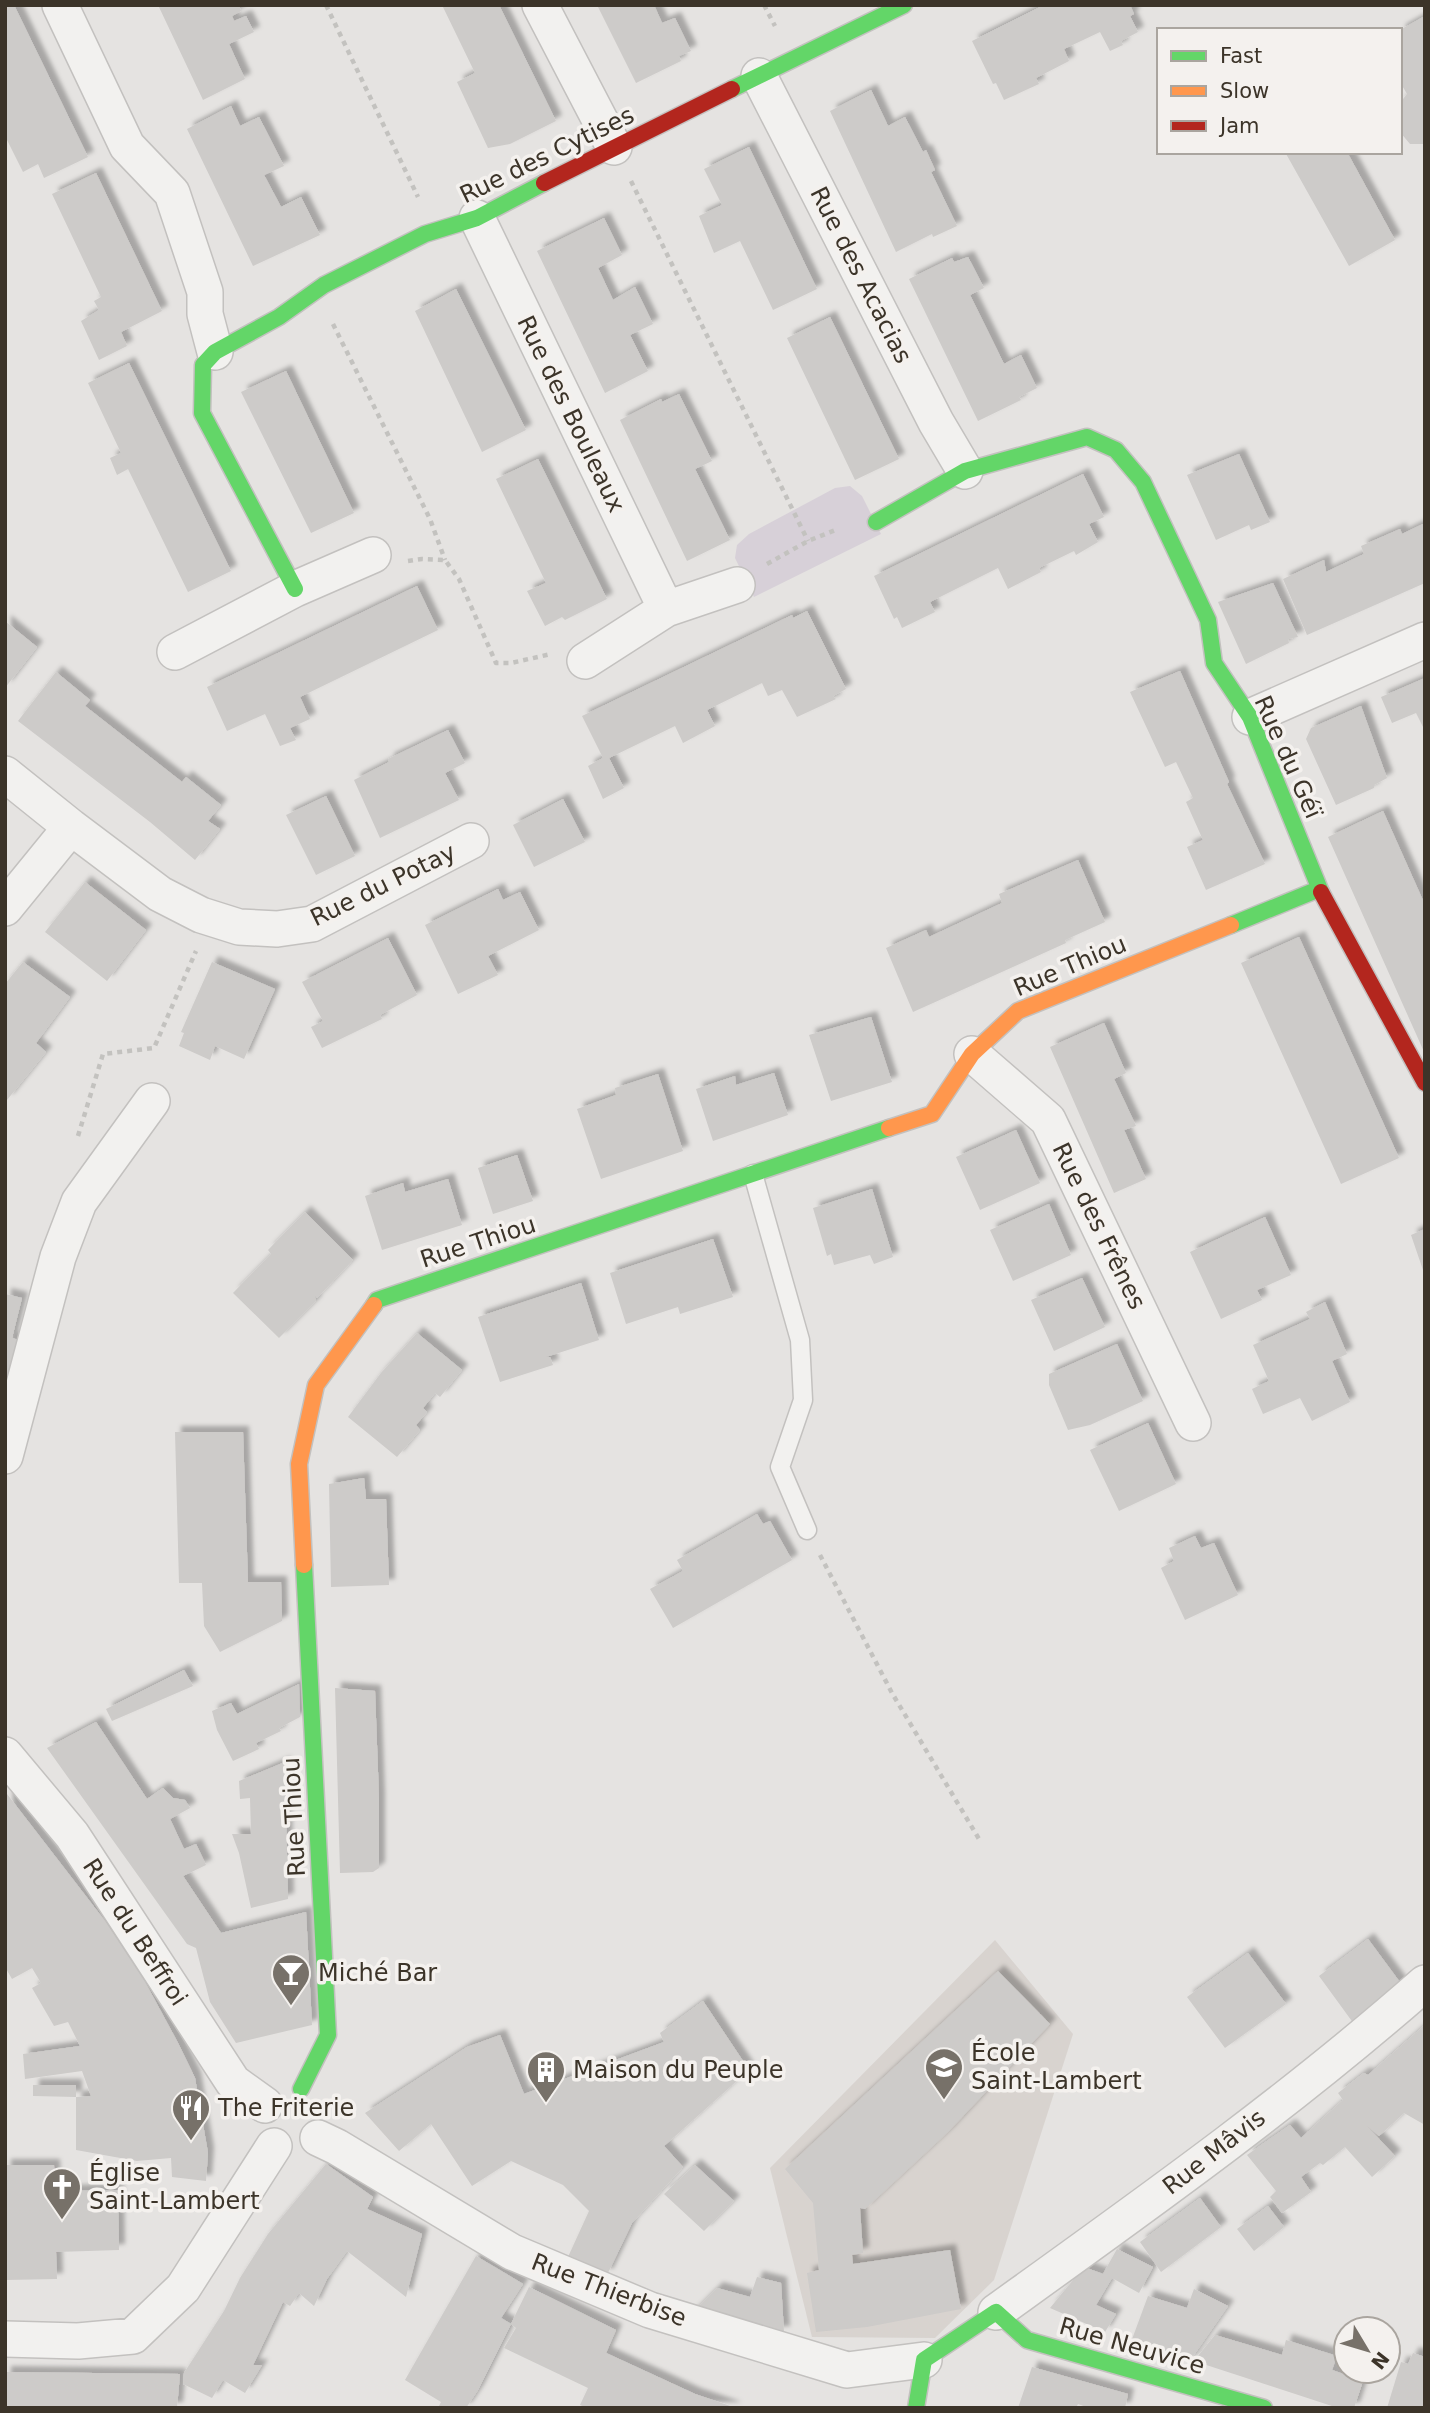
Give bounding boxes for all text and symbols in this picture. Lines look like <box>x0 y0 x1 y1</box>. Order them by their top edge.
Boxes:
legend <box>1157 28 1402 154</box>
text: Fast <box>1220 44 1262 68</box>
text: Slow <box>1220 79 1269 103</box>
street label: Rue des Cytises <box>455 101 639 209</box>
text: Jam <box>1218 114 1260 138</box>
street label: Rue des Acacias <box>804 182 918 368</box>
street label: Rue des Bouleaux <box>511 311 631 517</box>
street label: Rue du Géï <box>1249 691 1328 823</box>
street label: Rue du Potay <box>306 838 460 932</box>
street label: Rue Thiou <box>1009 930 1131 1002</box>
street label: Rue des Frênes <box>1047 1138 1151 1314</box>
street label: Rue Thiou <box>417 1210 539 1274</box>
street label: Rue Thiou <box>277 1757 311 1877</box>
street label: Rue du Beffroi <box>77 1853 193 2011</box>
bar icon: Miché Bar <box>270 1952 312 2007</box>
place label: Miché Bar <box>318 1959 437 1987</box>
place label: École Saint-Lambert <box>971 2038 1142 2095</box>
school or university icon: École Saint-Lambert <box>923 2046 965 2101</box>
building icon: Maison du Peuple <box>525 2049 567 2104</box>
place label: Maison du Peuple <box>573 2056 783 2084</box>
restaurant icon: The Friterie <box>170 2087 212 2142</box>
place label: The Friterie <box>217 2094 354 2122</box>
street label: Rue Mâvis <box>1157 2103 1271 2201</box>
place label: Église Saint-Lambert <box>89 2158 260 2215</box>
church icon: Église Saint-Lambert <box>41 2166 83 2221</box>
street label: Rue Thierbise <box>528 2248 690 2332</box>
street label: Rue Neuvice <box>1056 2312 1208 2380</box>
north arrow <box>1332 2315 1402 2385</box>
text: N <box>1367 2347 1394 2374</box>

